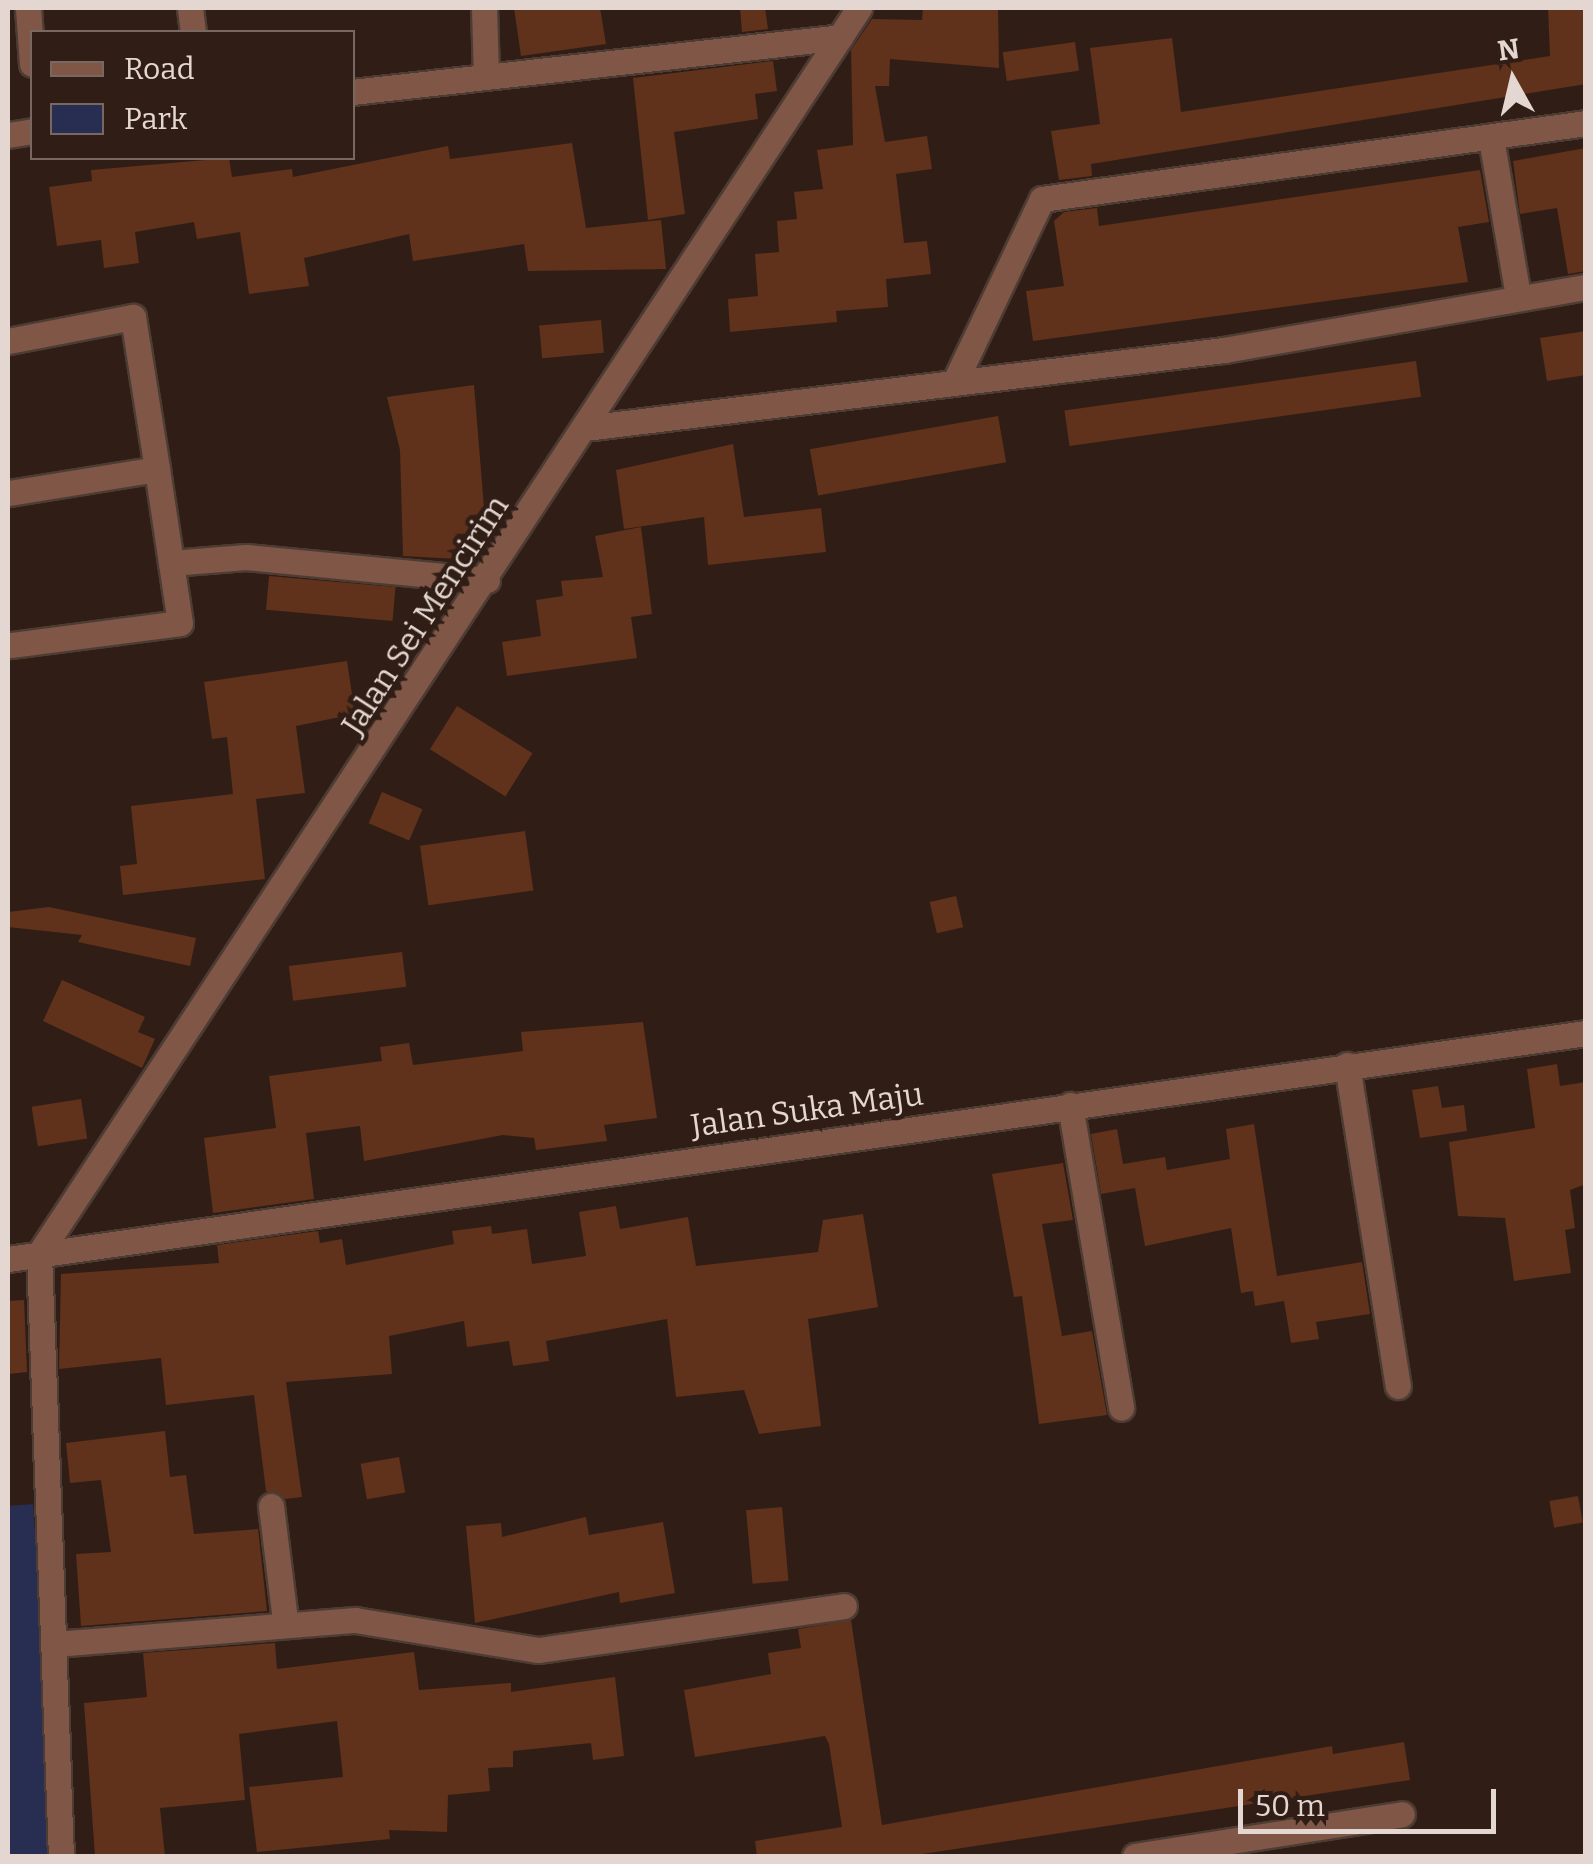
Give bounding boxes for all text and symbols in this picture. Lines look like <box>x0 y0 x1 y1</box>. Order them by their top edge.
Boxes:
legend <box>30 30 355 160</box>
north arrow <box>1463 30 1563 130</box>
text: N <box>1496 32 1522 68</box>
text: Road <box>124 51 195 87</box>
text: Park <box>124 101 187 137</box>
street label: Jalan Sei Mencirim <box>333 488 517 742</box>
street label: Jalan Suka Maju <box>688 1075 926 1145</box>
scale bar <box>1243 1769 1500 1831</box>
text: 50 m <box>1255 1788 1325 1824</box>

